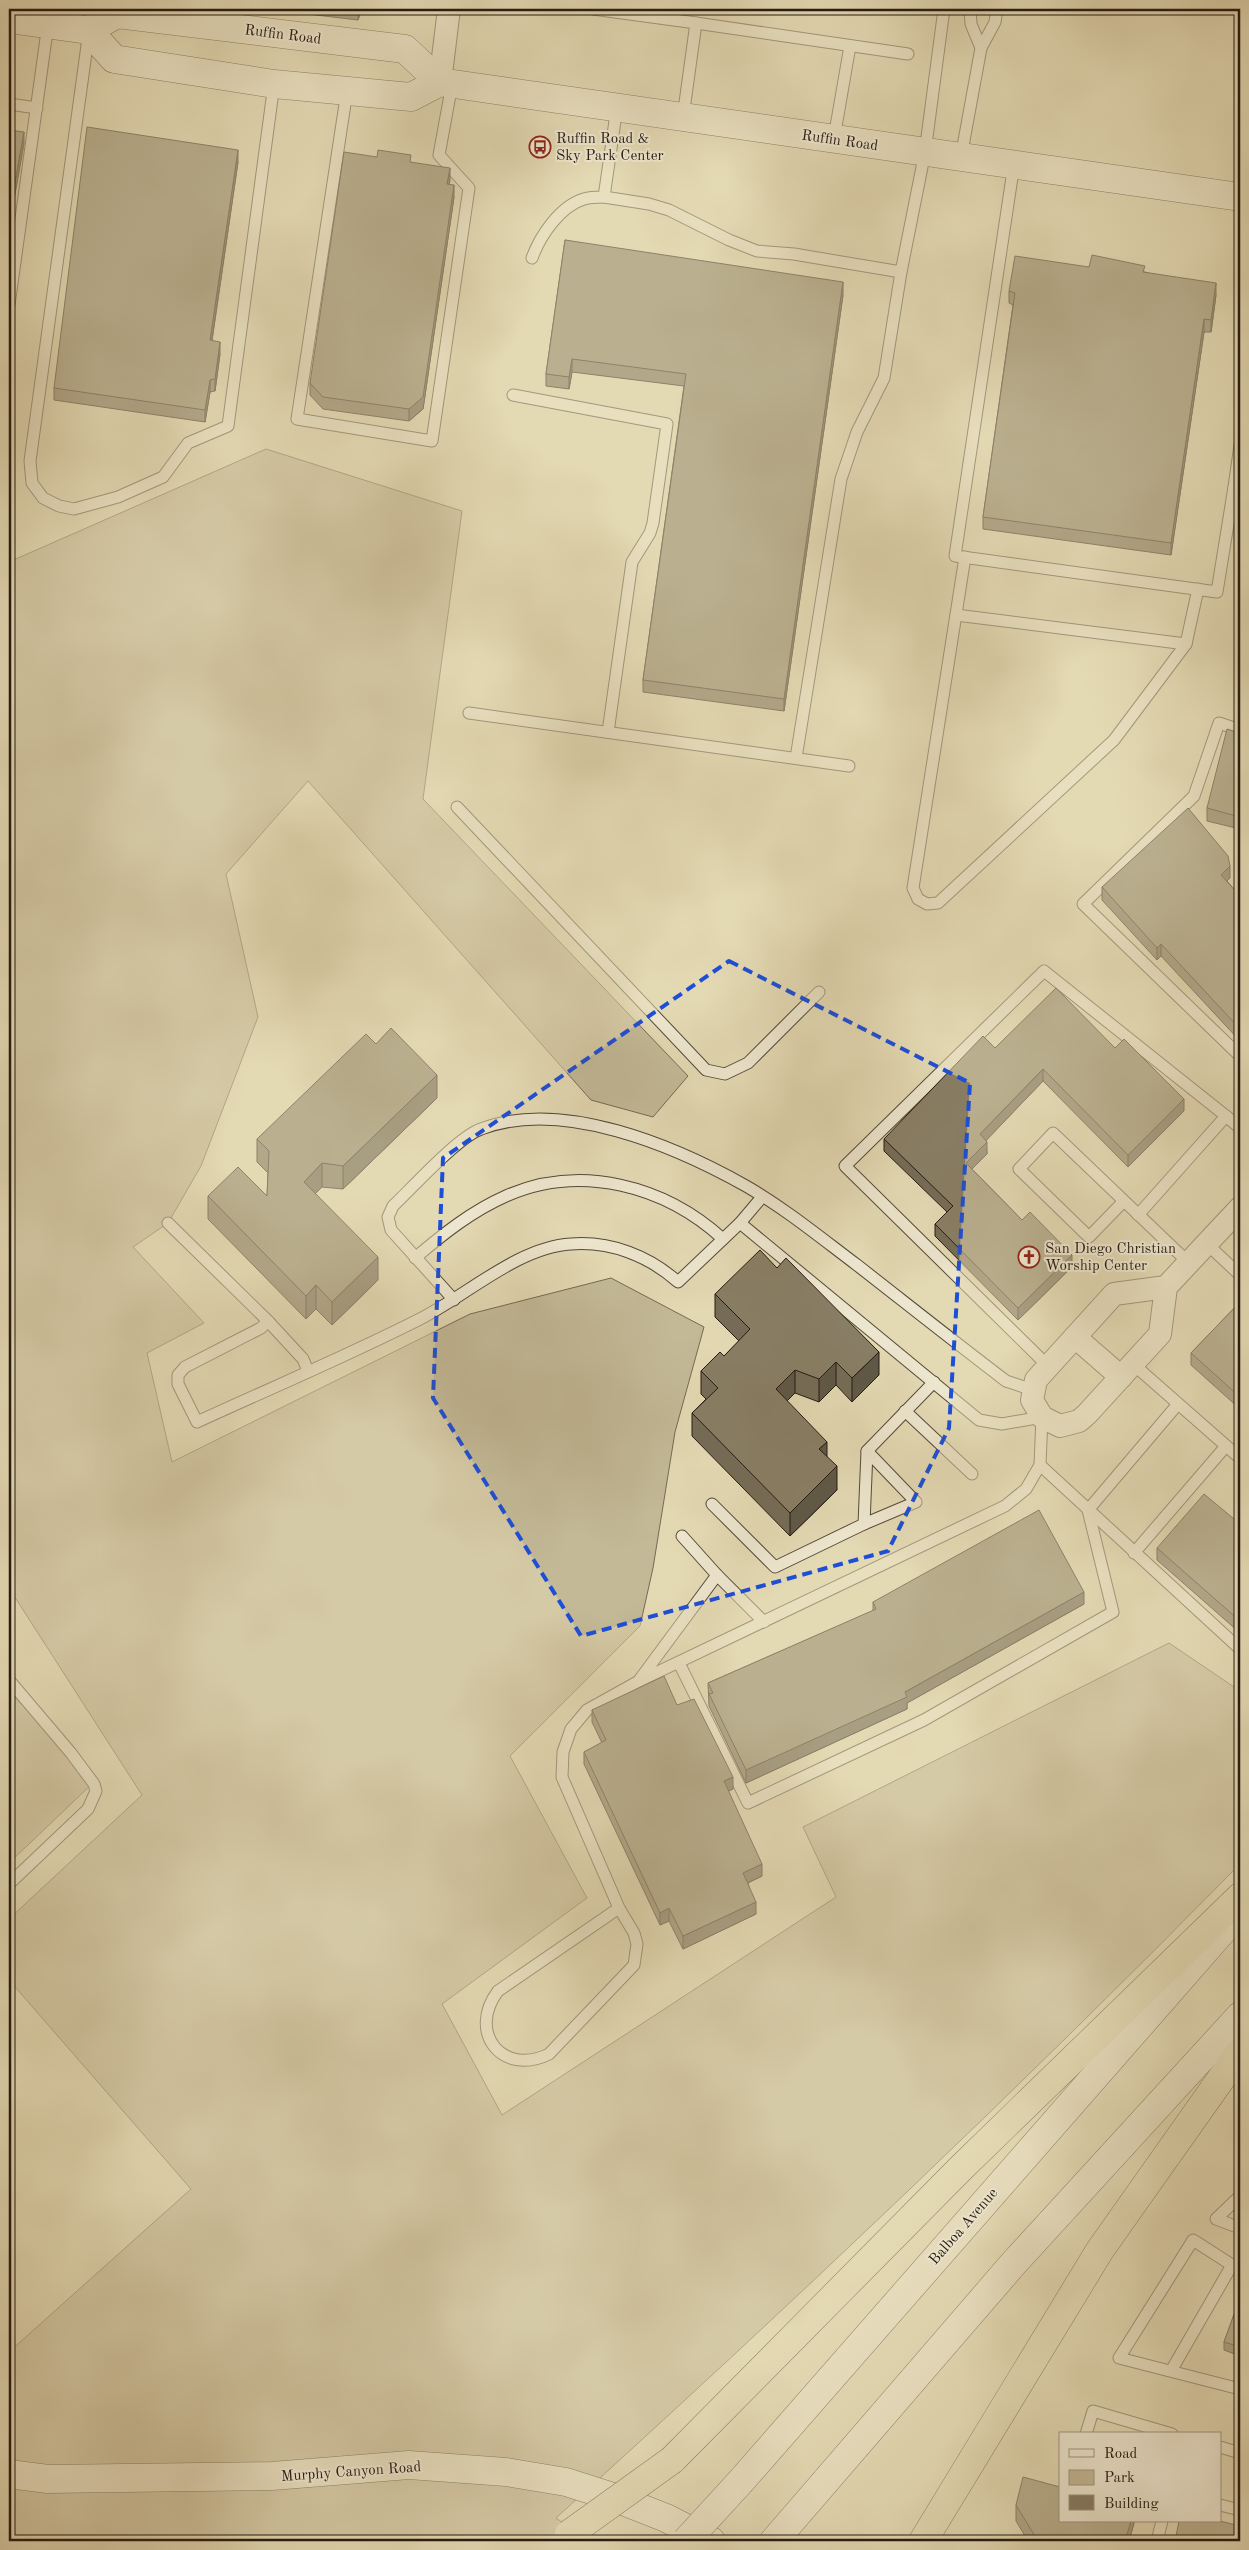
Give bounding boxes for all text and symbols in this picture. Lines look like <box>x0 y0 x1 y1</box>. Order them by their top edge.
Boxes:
street label: Ruffin Road <box>244 23 322 48</box>
street label: Ruffin Road <box>800 129 879 154</box>
place label: Ruffin Road & Sky Park Center <box>556 132 664 164</box>
bus stop icon: Ruffin Road & Sky Park Center <box>528 135 552 159</box>
place label: San Diego Christian Worship Center <box>1045 1242 1176 1274</box>
church icon: San Diego Christian Worship Center <box>1017 1245 1041 1269</box>
street label: Balboa Avenue <box>927 2186 1001 2268</box>
legend <box>1059 2432 1222 2522</box>
text: Road <box>1104 2447 1138 2462</box>
street label: Murphy Canyon Road <box>280 2460 422 2485</box>
text: Park <box>1104 2471 1135 2486</box>
text: Building <box>1104 2497 1159 2512</box>

